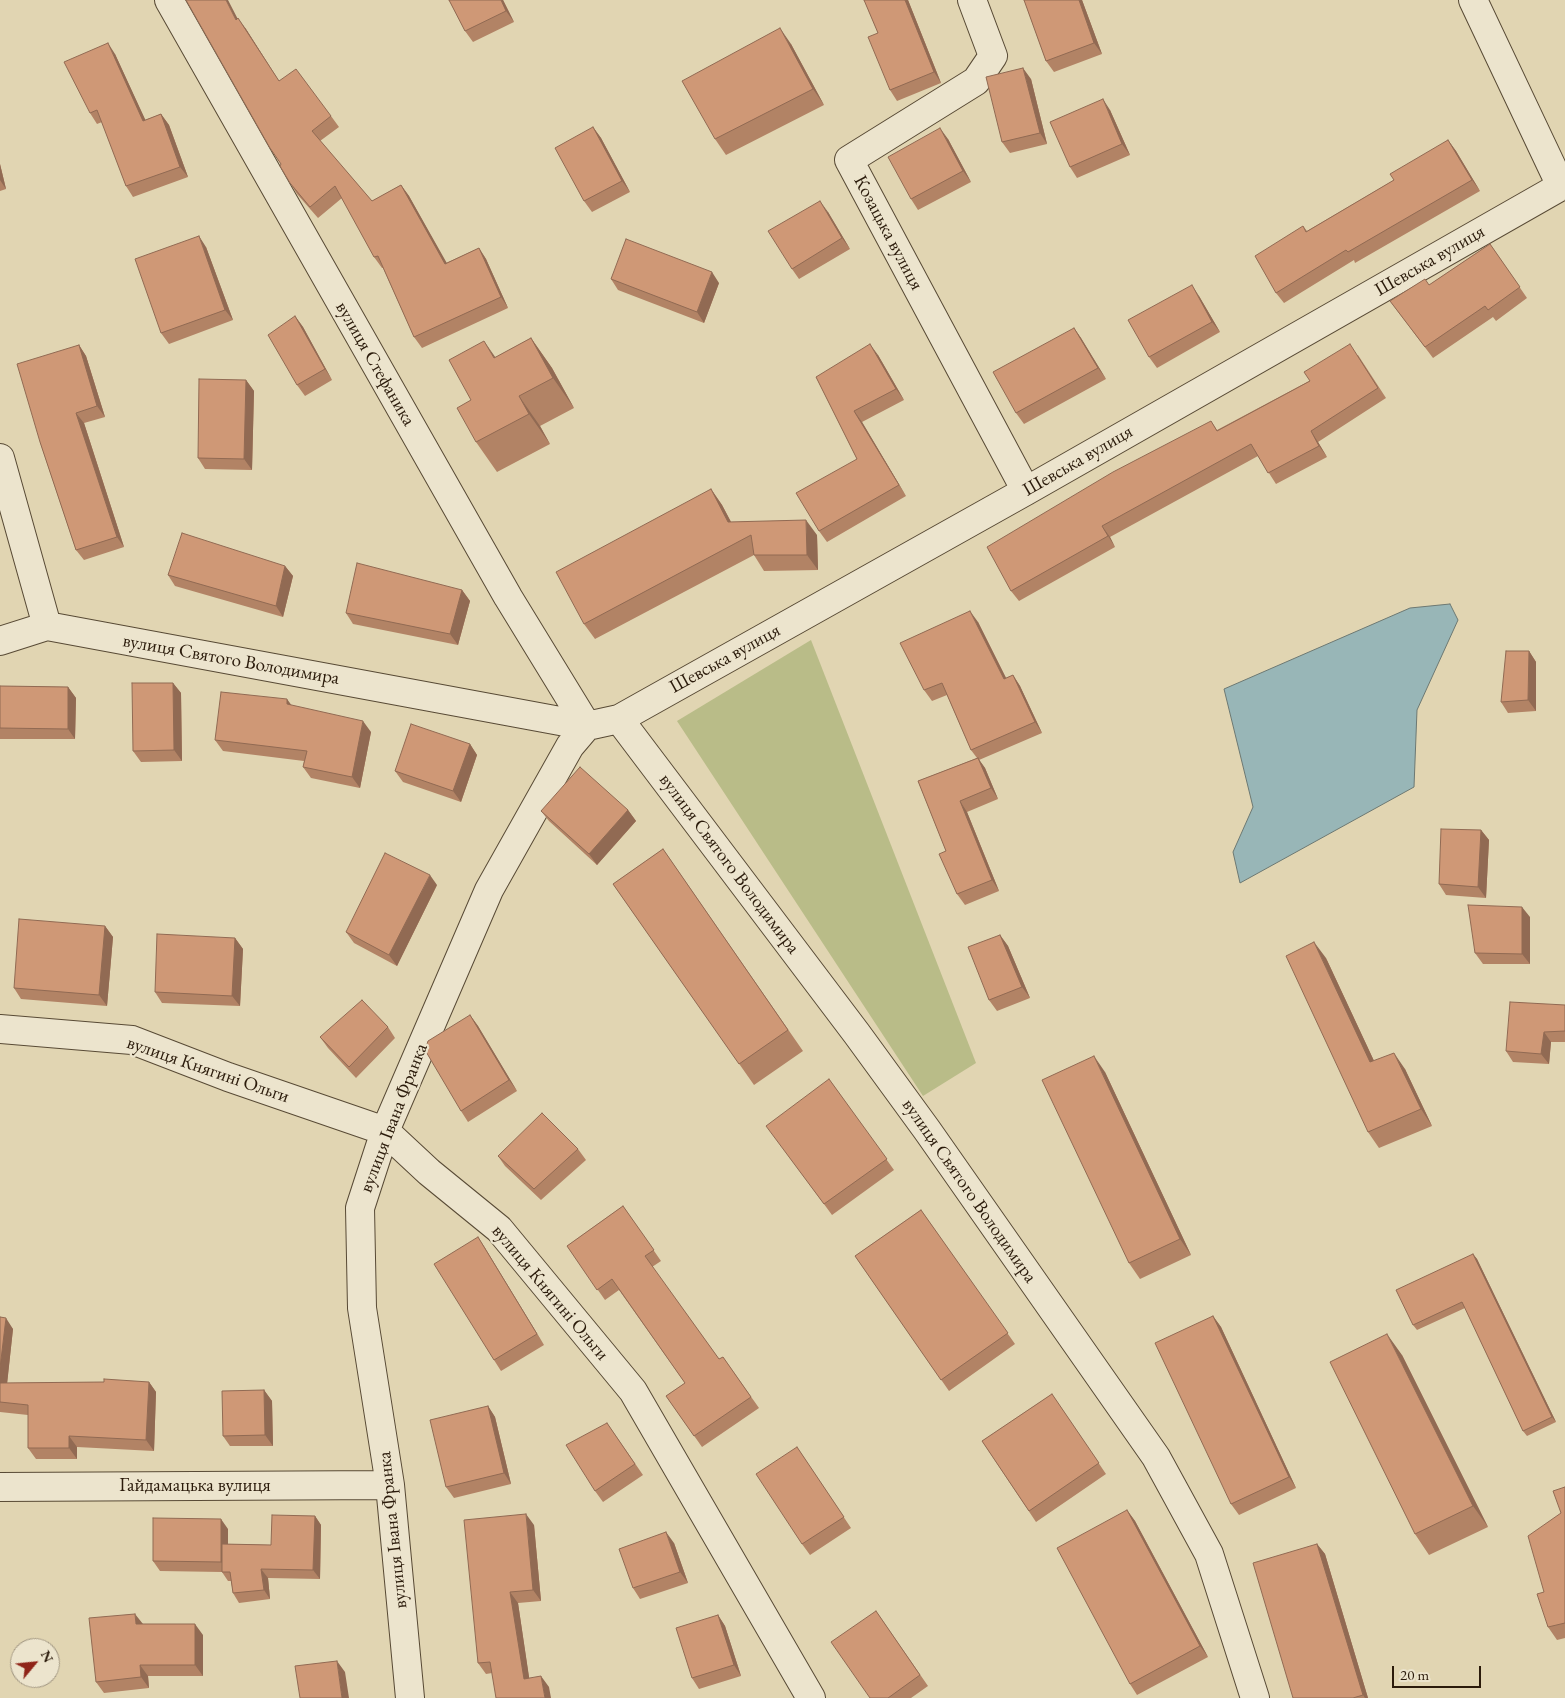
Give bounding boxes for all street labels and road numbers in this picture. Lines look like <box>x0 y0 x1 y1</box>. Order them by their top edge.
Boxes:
street label: Козацька вулиця <box>848 172 928 294</box>
street label: Шевська вулиця <box>1371 220 1489 302</box>
street label: вулиця Стефаника <box>330 298 420 430</box>
street label: Шевська вулиця <box>1019 420 1137 502</box>
street label: Шевська вулиця <box>666 619 784 699</box>
street label: вулиця Святого Володимира <box>121 630 341 690</box>
street label: вулиця Святого Володимира <box>654 769 804 959</box>
street label: вулиця Княгині Ольги <box>124 1032 292 1108</box>
street label: вулиця Івана Франка <box>355 1040 433 1196</box>
street label: вулиця Святого Володимира <box>897 1094 1041 1288</box>
street label: вулиця Княгині Ольги <box>487 1220 613 1366</box>
street label: вулиця Івана Франка <box>373 1450 413 1610</box>
street label: Гайдамацька вулиця <box>119 1475 271 1497</box>

